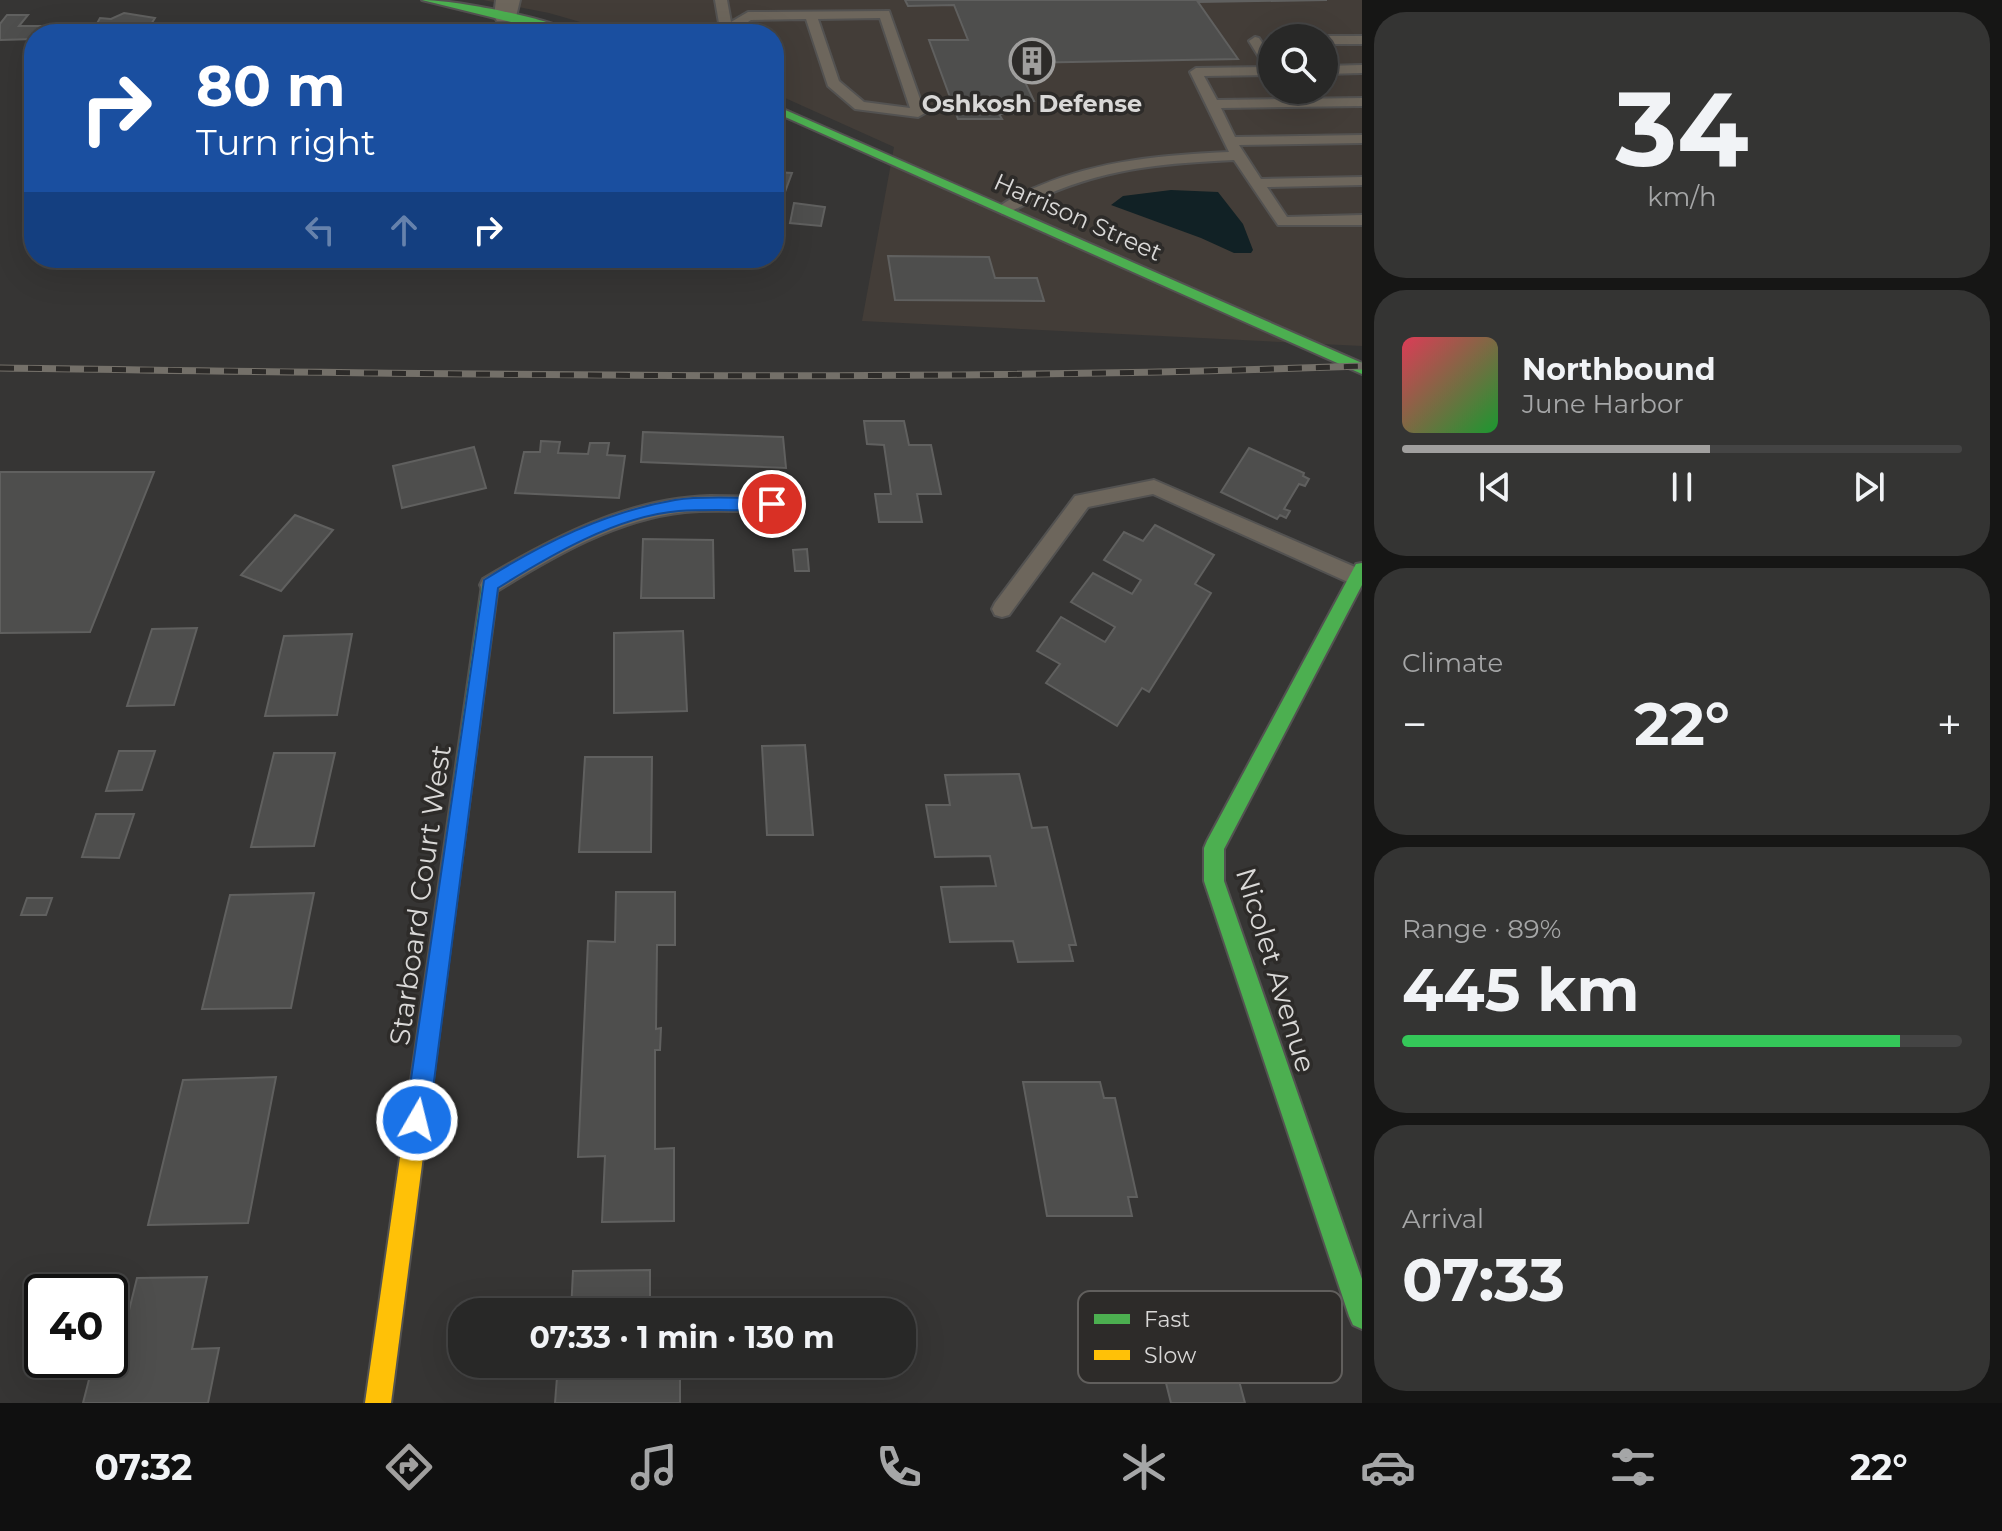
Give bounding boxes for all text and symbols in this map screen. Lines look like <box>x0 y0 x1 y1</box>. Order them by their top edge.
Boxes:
map controls <box>1258 24 1338 104</box>
button: search <box>1258 24 1338 104</box>
building icon: Oshkosh Defense <box>1008 37 1056 85</box>
text: 80 m <box>196 52 346 120</box>
icon: right <box>64 56 168 160</box>
text: 34 <box>1615 65 1749 192</box>
place label: Oshkosh Defense <box>922 89 1142 118</box>
text: Turn right <box>196 120 376 164</box>
street label: Harrison Street <box>989 167 1167 267</box>
text: km/h <box>1647 181 1717 213</box>
icon: left <box>298 208 342 252</box>
icon: ahead <box>382 208 426 252</box>
icon: right <box>466 208 510 252</box>
text: Northbound <box>1522 351 1716 388</box>
text: June Harbor <box>1522 388 1684 420</box>
icon: previous <box>1473 465 1517 509</box>
icon: pause <box>1660 465 1704 509</box>
icon: next <box>1847 465 1891 509</box>
pin <box>738 470 806 538</box>
icon: arrive <box>750 482 794 526</box>
text: Climate <box>1402 647 1503 679</box>
text: 22° <box>1634 687 1730 760</box>
text: − <box>1402 697 1427 751</box>
text: + <box>1937 697 1962 751</box>
street label: Starboard Court West <box>382 743 458 1047</box>
street label: Nicolet Avenue <box>1229 864 1323 1076</box>
text: Range · 89% <box>1402 913 1561 945</box>
text: 445 km <box>1402 953 1639 1026</box>
position arrow <box>375 1078 459 1162</box>
text: Arrival <box>1402 1203 1484 1235</box>
text: 07:33 <box>1402 1243 1565 1316</box>
speed limit sign: 40 <box>24 1274 128 1378</box>
legend <box>1078 1291 1342 1383</box>
text: Fast <box>1144 1306 1190 1333</box>
text: 07:33 · 1 min · 130 m <box>530 1319 834 1356</box>
text: Slow <box>1144 1342 1197 1369</box>
icon: directions <box>381 1439 437 1495</box>
icon: music <box>626 1439 682 1495</box>
icon: phone <box>871 1439 927 1495</box>
icon: climate <box>1116 1439 1172 1495</box>
icon: car <box>1360 1439 1416 1495</box>
icon: filters <box>1605 1439 1661 1495</box>
text: 07:32 <box>94 1445 192 1489</box>
text: 22° <box>1850 1445 1908 1489</box>

